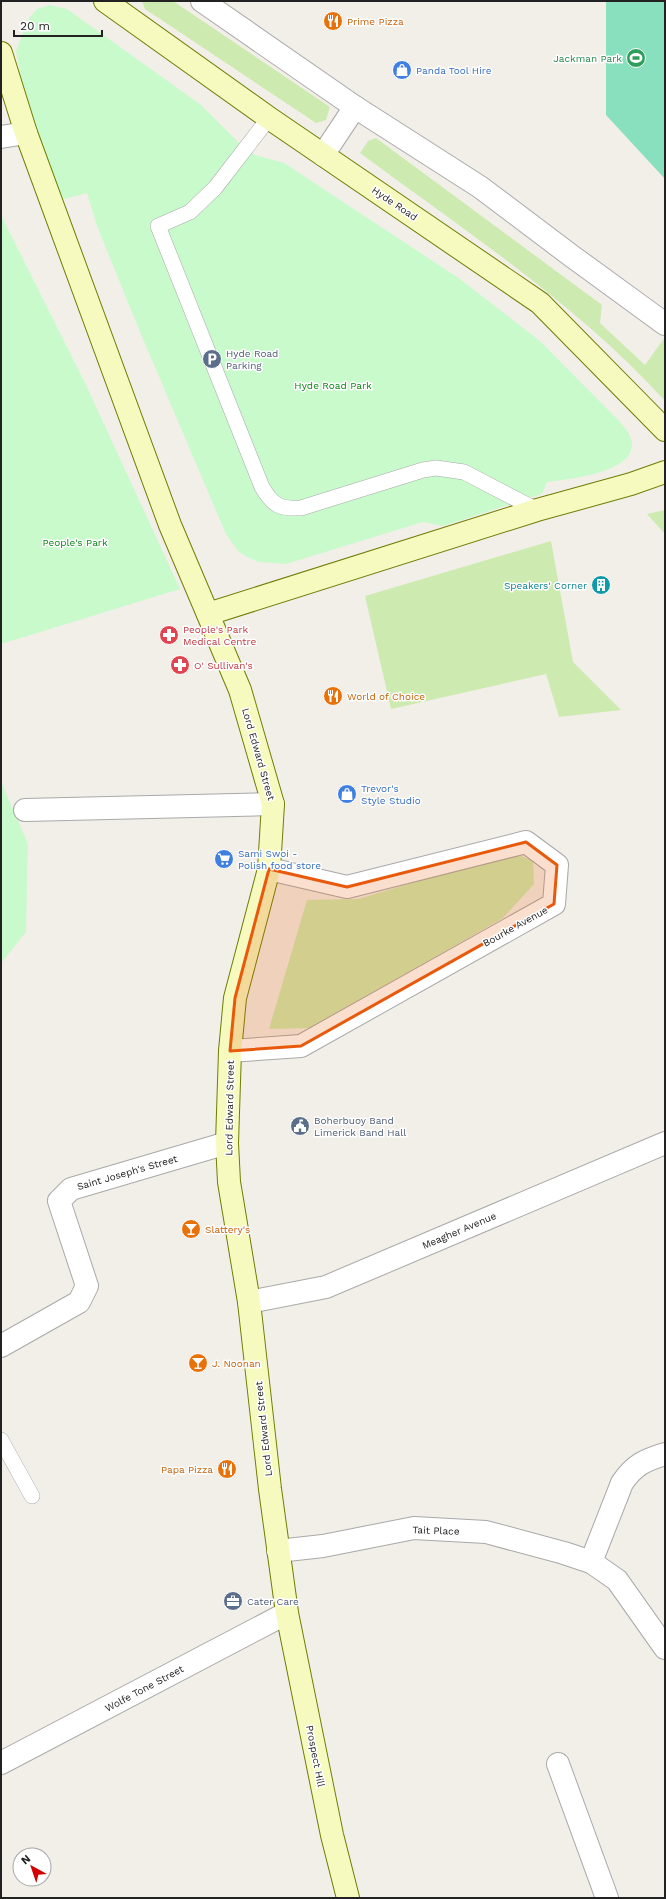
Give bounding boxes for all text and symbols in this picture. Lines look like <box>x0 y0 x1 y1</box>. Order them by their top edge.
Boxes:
restaurant icon: Prime Pizza <box>322 10 344 32</box>
scale bar <box>14 12 102 38</box>
place label: Prime Pizza <box>347 16 404 27</box>
text: 20 m <box>20 19 50 33</box>
sports icon: Jackman Park <box>625 47 647 69</box>
place label: Jackman Park <box>553 53 622 64</box>
shop icon: Panda Tool Hire <box>391 59 413 81</box>
place label: Panda Tool Hire <box>416 65 492 76</box>
street label: Hyde Road <box>370 184 420 223</box>
parking icon: Hyde Road Parking <box>201 348 223 370</box>
place label: Hyde Road Parking <box>226 348 278 371</box>
park label: Hyde Road Park <box>294 380 372 391</box>
park label: People's Park <box>42 537 108 548</box>
building icon: Speakers' Corner <box>590 574 612 596</box>
place label: Speakers' Corner <box>504 580 587 591</box>
pharmacy icon: People's Park Medical Centre <box>158 624 180 646</box>
place label: People's Park Medical Centre <box>183 624 256 647</box>
pharmacy icon: O' Sullivan's <box>169 654 191 676</box>
place label: O' Sullivan's <box>194 660 253 671</box>
restaurant icon: World of Choice <box>322 685 344 707</box>
place label: World of Choice <box>347 691 425 702</box>
street label: Lord Edward Street <box>240 707 277 802</box>
shop icon: Trevor's Style Studio <box>336 783 358 805</box>
place label: Trevor's Style Studio <box>361 783 421 806</box>
supermarket icon: Sami Swoi - Polish food store <box>213 848 235 870</box>
place label: Sami Swoi - Polish food store <box>238 848 321 871</box>
street label: Bourke Avenue <box>481 904 550 949</box>
street label: Lord Edward Street <box>223 1059 236 1156</box>
public building icon: Boherbuoy Band Limerick Band Hall <box>289 1115 311 1137</box>
place label: Boherbuoy Band Limerick Band Hall <box>314 1115 406 1138</box>
street label: Saint Joseph's Street <box>76 1153 179 1192</box>
street label: Meagher Avenue <box>420 1210 498 1251</box>
bar icon: Slattery's <box>180 1218 202 1240</box>
place label: Slattery's <box>205 1224 250 1235</box>
bar icon: J. Noonan <box>187 1352 209 1374</box>
place label: J. Noonan <box>212 1358 261 1369</box>
street label: Lord Edward Street <box>253 1380 274 1477</box>
restaurant icon: Papa Pizza <box>216 1458 238 1480</box>
place label: Papa Pizza <box>161 1464 213 1475</box>
street label: Tait Place <box>412 1524 460 1537</box>
office icon: Cater Care <box>222 1590 244 1612</box>
place label: Cater Care <box>247 1596 299 1607</box>
street label: Wolfe Tone Street <box>103 1663 186 1714</box>
street label: Prospect Hill <box>304 1724 327 1788</box>
north arrow <box>12 1847 52 1887</box>
text: N <box>19 1852 33 1867</box>

